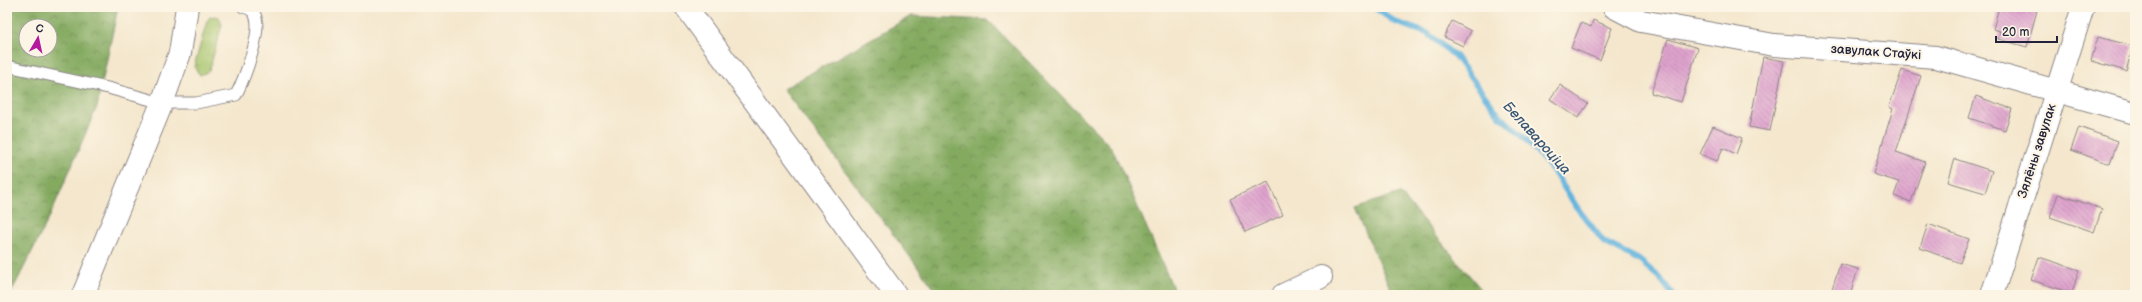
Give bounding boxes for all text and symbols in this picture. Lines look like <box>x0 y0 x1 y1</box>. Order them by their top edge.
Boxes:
north arrow <box>18 18 58 58</box>
scale bar <box>1996 18 2057 44</box>
text: С <box>35 22 45 36</box>
text: 20 m <box>2002 25 2029 40</box>
street label: завулак Стаўкі <box>1830 41 1922 63</box>
water label: Белавароціца <box>1500 98 1574 178</box>
street label: Зялёны завулак <box>2014 102 2060 200</box>

